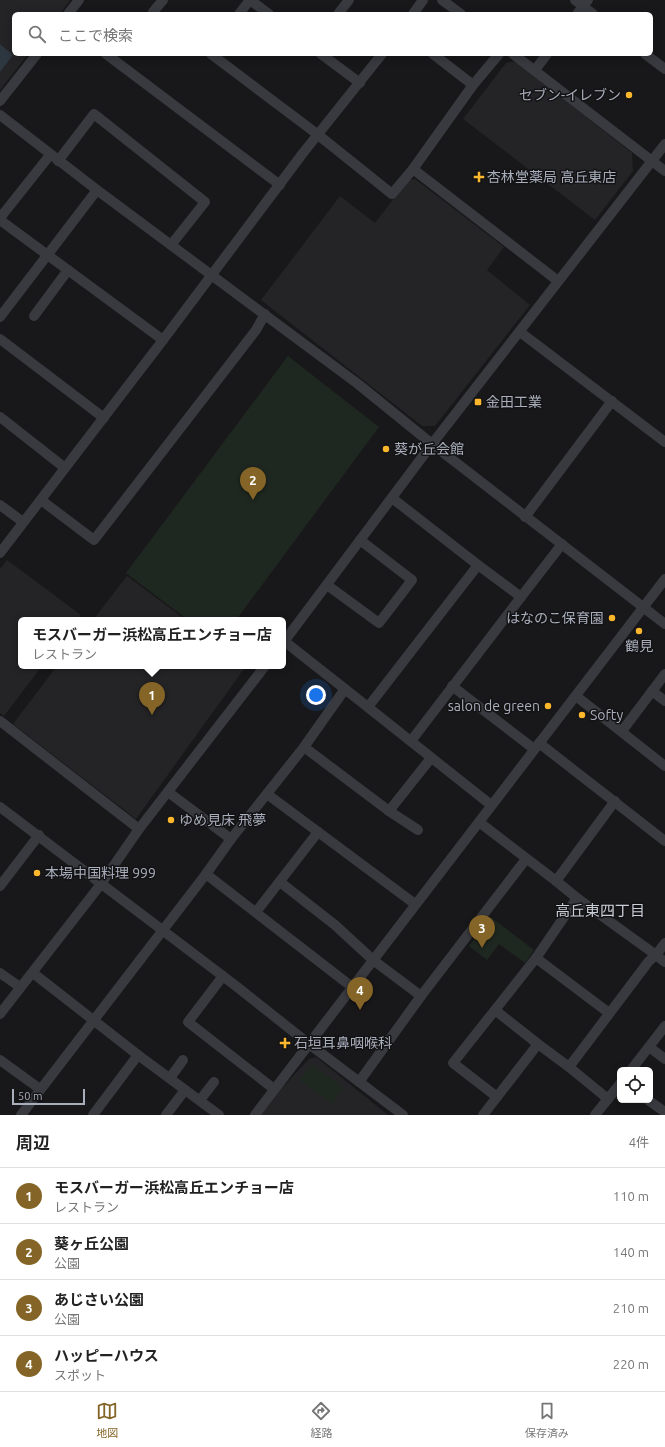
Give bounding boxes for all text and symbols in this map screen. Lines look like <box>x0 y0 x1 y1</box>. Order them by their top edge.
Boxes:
search box <box>12 12 653 56</box>
icon: search <box>26 23 48 45</box>
text: ここで検索 <box>58 27 133 44</box>
place label: セブン-イレブン <box>519 87 621 103</box>
marker: セブン-イレブン <box>624 90 634 100</box>
place label: 杏林堂薬局 高丘東店 <box>487 169 616 185</box>
marker: 杏林堂薬局 高丘東店 <box>474 172 484 182</box>
place label: 金田工業 <box>486 394 542 410</box>
marker: 金田工業 <box>473 397 483 407</box>
place label: 葵が丘会館 <box>394 441 464 457</box>
marker: 葵が丘会館 <box>381 444 391 454</box>
pin: 2 <box>240 467 266 500</box>
place label: はなのこ保育園 <box>506 610 604 626</box>
marker: はなのこ保育園 <box>607 613 617 623</box>
popup <box>18 617 286 669</box>
text: モスバーガー浜松高丘エンチョー店 <box>32 626 272 643</box>
marker: 鶴見 <box>634 626 644 636</box>
place label: 鶴見 <box>625 638 653 654</box>
text: レストラン <box>32 647 97 661</box>
pin: 1 <box>139 682 165 715</box>
your location <box>306 685 326 705</box>
place label: salon de green <box>448 698 540 714</box>
marker: salon de green <box>543 701 553 711</box>
place label: Softy <box>590 707 623 723</box>
marker: Softy <box>577 710 587 720</box>
place label: ゆめ見床 飛夢 <box>179 812 266 828</box>
marker: ゆめ見床 飛夢 <box>166 815 176 825</box>
place label: 本場中国料理 999 <box>45 865 156 881</box>
marker: 本場中国料理 999 <box>32 868 42 878</box>
district label: 高丘東四丁目 <box>555 902 645 919</box>
pin: 3 <box>469 915 495 948</box>
pin: 4 <box>347 977 373 1010</box>
place label: 石垣耳鼻咽喉科 <box>294 1035 392 1051</box>
marker: 石垣耳鼻咽喉科 <box>279 1037 291 1049</box>
map controls <box>617 1067 653 1103</box>
button: locate <box>617 1067 653 1103</box>
scale bar <box>12 1087 85 1106</box>
text: 50 m <box>18 1090 42 1102</box>
text: 周辺 <box>16 1133 50 1152</box>
text: 4件 <box>629 1135 649 1149</box>
text: モスバーガー浜松高丘エンチョー店 <box>54 1179 294 1196</box>
text: 1 <box>25 1189 33 1203</box>
text: 110 m <box>613 1189 649 1203</box>
text: レストラン <box>54 1200 119 1214</box>
text: 葵ヶ丘公園 <box>54 1235 129 1252</box>
text: 2 <box>25 1245 33 1259</box>
text: 140 m <box>613 1245 649 1259</box>
text: 公園 <box>54 1256 80 1270</box>
text: あじさい公園 <box>54 1291 144 1308</box>
text: 3 <box>25 1301 33 1315</box>
text: 210 m <box>613 1301 649 1315</box>
text: 公園 <box>54 1312 80 1326</box>
text: ハッピーハウス <box>54 1347 159 1364</box>
text: 4 <box>25 1357 33 1371</box>
text: 220 m <box>613 1357 649 1371</box>
text: スポット <box>54 1368 106 1382</box>
tab: 地図 <box>96 1400 118 1440</box>
tab: 経路 <box>310 1400 332 1440</box>
tab: 保存済み <box>525 1400 569 1440</box>

